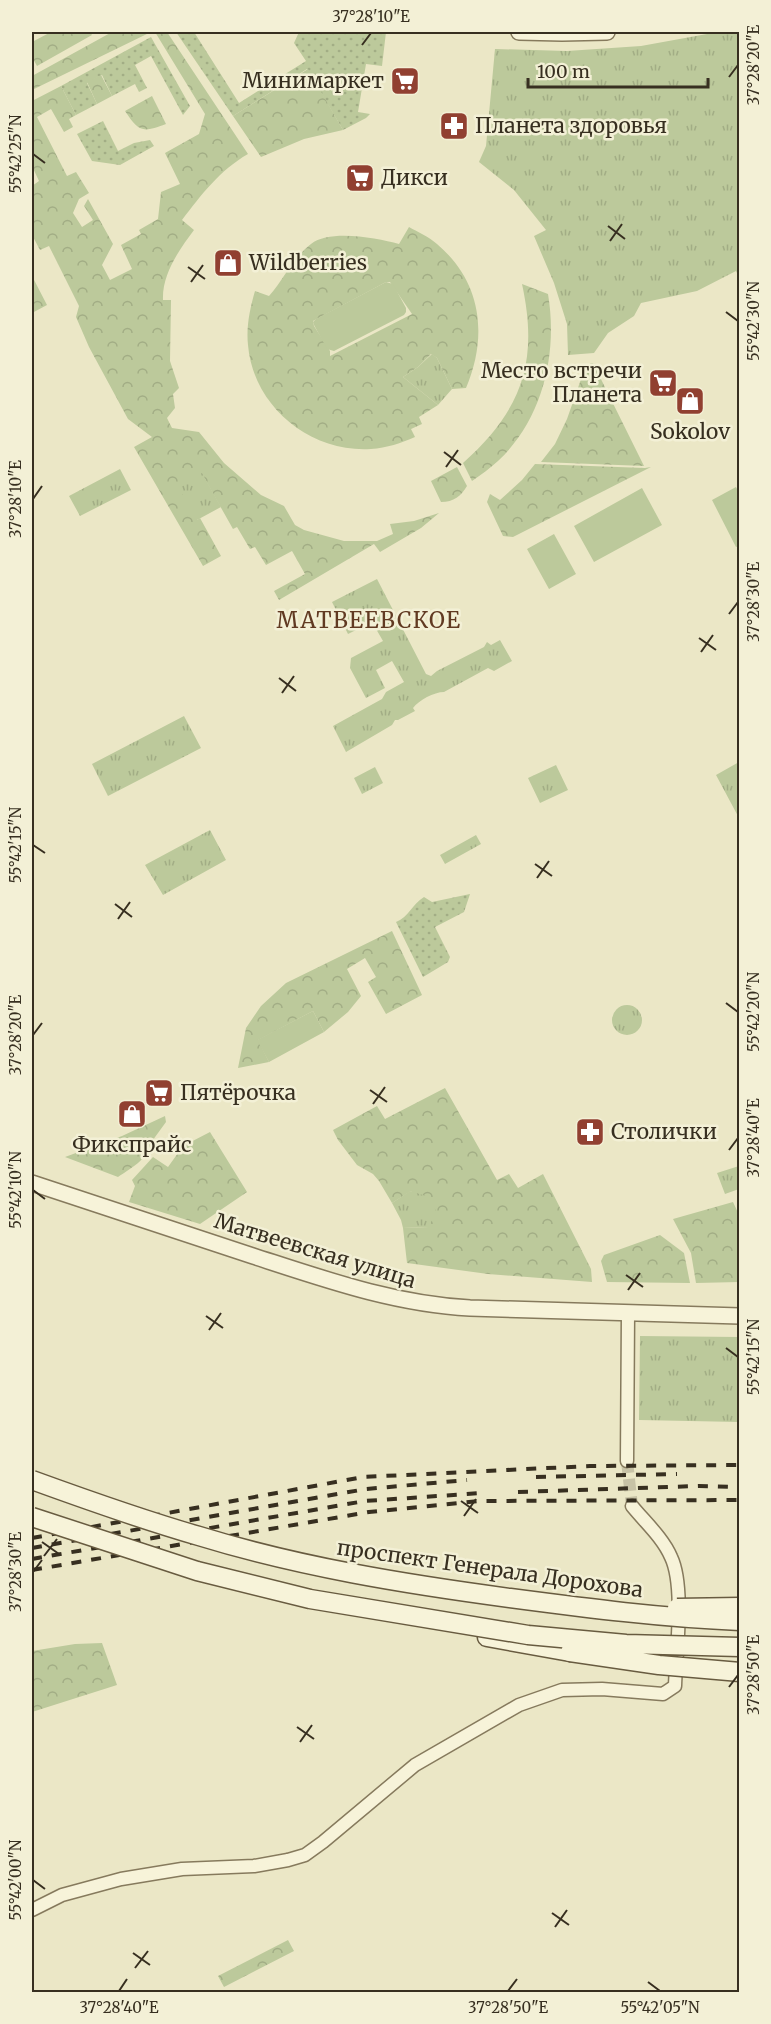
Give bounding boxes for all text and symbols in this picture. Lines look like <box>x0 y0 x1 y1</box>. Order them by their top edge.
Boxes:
text: 37°28'10"E <box>332 7 410 26</box>
text: 37°28'20"E <box>744 24 763 105</box>
scale bar <box>528 51 708 89</box>
text: 100 m <box>537 60 590 83</box>
supermarket icon: Минимаркет <box>389 65 421 97</box>
place label: Минимаркет <box>242 67 384 94</box>
pharmacy icon: Планета здоровья <box>438 110 470 142</box>
place label: Планета здоровья <box>475 112 667 139</box>
text: 55°42'25"N <box>6 114 25 193</box>
supermarket icon: Дикси <box>344 162 376 194</box>
place label: Дикси <box>381 164 448 191</box>
shop icon: Wildberries <box>212 247 244 279</box>
place label: Wildberries <box>248 249 367 276</box>
text: 55°42'30"N <box>744 281 763 361</box>
place label: Место встречи Планета <box>481 357 642 408</box>
supermarket icon: Место встречи Планета <box>647 367 679 399</box>
shop icon: Sokolov <box>674 385 706 417</box>
place label: Sokolov <box>650 418 731 445</box>
text: 37°28'10"E <box>6 460 25 538</box>
text: 37°28'30"E <box>744 561 763 642</box>
district label: МАТВЕЕВСКОЕ <box>276 606 462 634</box>
text: 55°42'15"N <box>6 806 25 883</box>
text: 55°42'20"N <box>744 972 763 1052</box>
text: 37°28'20"E <box>6 994 25 1075</box>
supermarket icon: Пятёрочка <box>143 1077 175 1109</box>
place label: Пятёрочка <box>180 1079 296 1106</box>
shop icon: Фикспрайс <box>116 1098 148 1130</box>
text: 37°28'40"E <box>744 1098 763 1178</box>
pharmacy icon: Столички <box>574 1116 606 1148</box>
place label: Столички <box>611 1118 717 1145</box>
place label: Фикспрайс <box>72 1131 192 1158</box>
text: 55°42'10"N <box>6 1151 25 1229</box>
street label: Матвеевская улица <box>211 1207 419 1294</box>
text: 55°42'15"N <box>744 1318 763 1395</box>
text: 37°28'30"E <box>6 1531 25 1612</box>
street label: проспект Генерала Дорохова <box>335 1534 645 1603</box>
text: 37°28'50"E <box>744 1635 763 1715</box>
text: 55°42'00"N <box>6 1839 25 1920</box>
text: 37°28'40"E <box>79 1998 159 2017</box>
text: 37°28'50"E <box>468 1998 548 2017</box>
text: 55°42'05"N <box>620 1998 700 2017</box>

